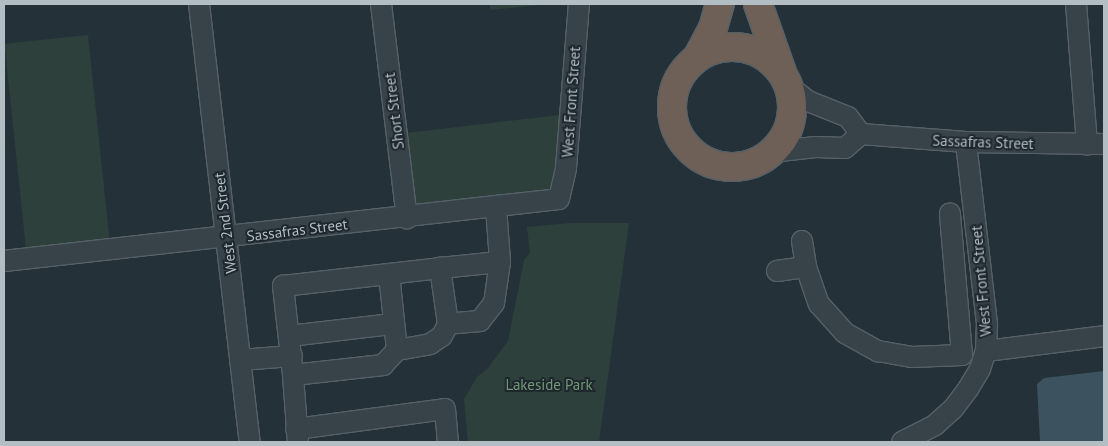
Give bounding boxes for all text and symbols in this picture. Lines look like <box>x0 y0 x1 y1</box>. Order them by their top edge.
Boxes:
street label: West Front Street <box>558 46 584 158</box>
street label: Short Street <box>380 72 408 150</box>
street label: Sassafras Street <box>932 131 1034 153</box>
street label: West 2nd Street <box>210 171 240 275</box>
street label: Sassafras Street <box>246 215 348 245</box>
street label: West Front Street <box>967 225 995 337</box>
park label: Lakeside Park <box>505 376 593 394</box>

